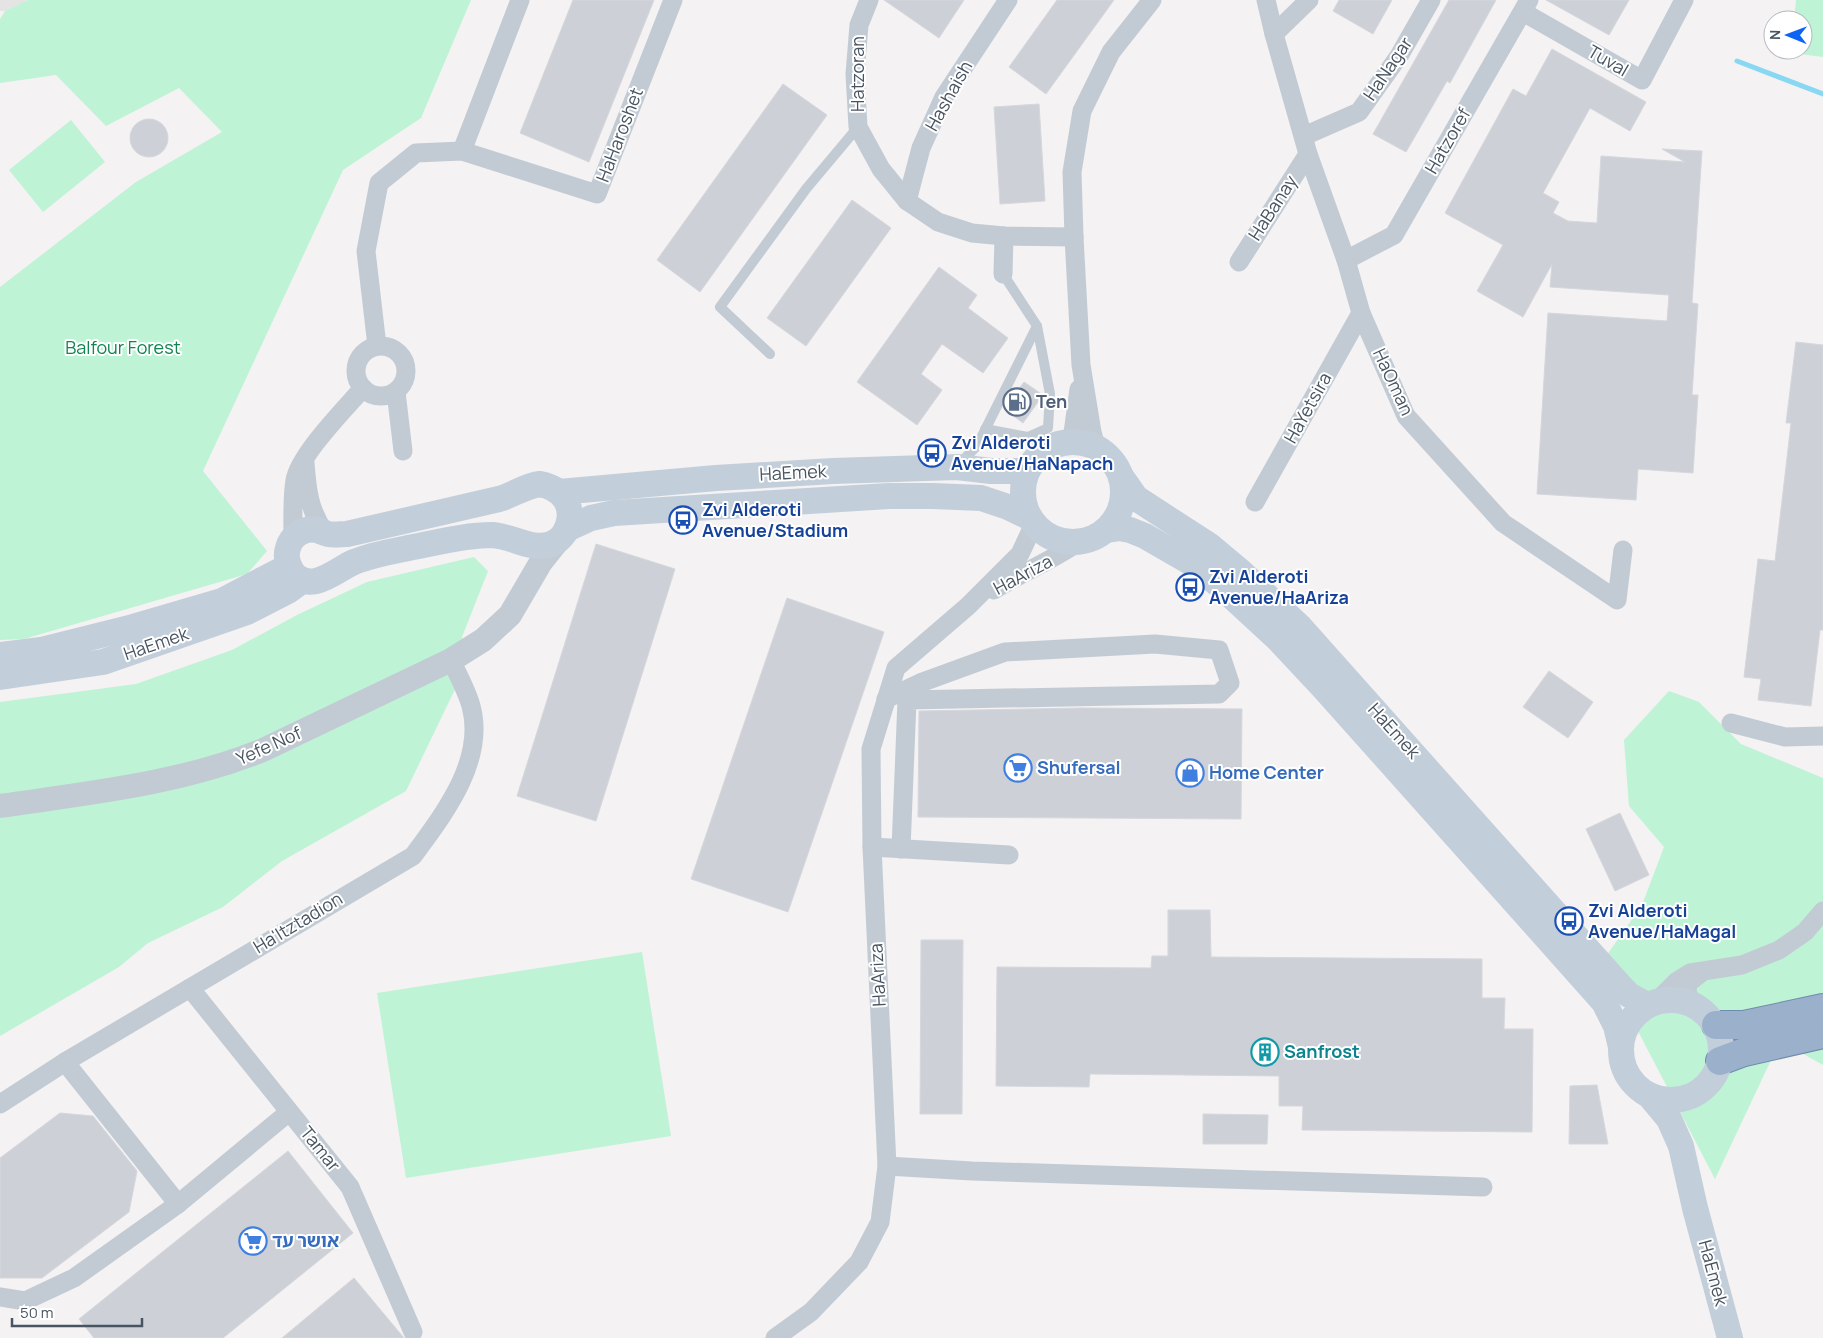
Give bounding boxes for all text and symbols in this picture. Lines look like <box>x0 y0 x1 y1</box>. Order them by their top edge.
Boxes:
north arrow <box>1763 10 1813 60</box>
text: N <box>1765 30 1784 40</box>
street label: HaNagar <box>1357 32 1417 105</box>
street label: Hatzoran <box>845 36 869 112</box>
street label: Tuval <box>1584 39 1633 81</box>
street label: Hashaish <box>919 56 977 135</box>
street label: HaHaroshet <box>590 84 648 185</box>
street label: Hatzoref <box>1419 103 1476 178</box>
street label: HaBanay <box>1242 170 1302 245</box>
park label: Balfour Forest <box>65 335 181 359</box>
street label: HaOman <box>1368 344 1420 419</box>
street label: HaYetsira <box>1278 368 1336 447</box>
fuel station icon: Ten <box>1002 387 1032 417</box>
place label: Ten <box>1036 389 1067 413</box>
place label: Zvi Alderoti Avenue/HaNapach <box>951 430 1113 475</box>
bus stop icon: Zvi Alderoti Avenue/HaNapach <box>917 438 947 468</box>
street label: HaEmek <box>759 458 828 486</box>
place label: Zvi Alderoti Avenue/Stadium <box>702 497 848 542</box>
bus stop icon: Zvi Alderoti Avenue/Stadium <box>668 505 698 535</box>
street label: HaAriza <box>989 549 1056 600</box>
place label: Zvi Alderoti Avenue/HaAriza <box>1209 564 1349 609</box>
bus stop icon: Zvi Alderoti Avenue/HaAriza <box>1175 572 1205 602</box>
street label: HaEmek <box>120 620 192 665</box>
street label: HaEmek <box>1363 697 1427 764</box>
street label: Yefe Nof <box>232 720 305 770</box>
supermarket icon: Shufersal <box>1003 753 1033 783</box>
place label: Shufersal <box>1037 755 1121 779</box>
shop icon: Home Center <box>1175 758 1205 788</box>
place label: Home Center <box>1209 760 1324 784</box>
street label: Ha'Itztadion <box>248 886 347 958</box>
place label: Zvi Alderoti Avenue/HaMagal <box>1588 898 1736 943</box>
bus stop icon: Zvi Alderoti Avenue/HaMagal <box>1554 906 1584 936</box>
street label: HaAriza <box>863 943 891 1007</box>
building icon: Sanfrost <box>1250 1037 1280 1067</box>
place label: Sanfrost <box>1284 1039 1360 1063</box>
street label: Tamar <box>295 1121 347 1176</box>
supermarket icon: אושר עד <box>238 1226 268 1256</box>
place label: אושר עד <box>272 1228 339 1252</box>
street label: HaEmek <box>1694 1237 1735 1309</box>
scale bar <box>12 1296 142 1328</box>
text: 50 m <box>20 1302 54 1323</box>

